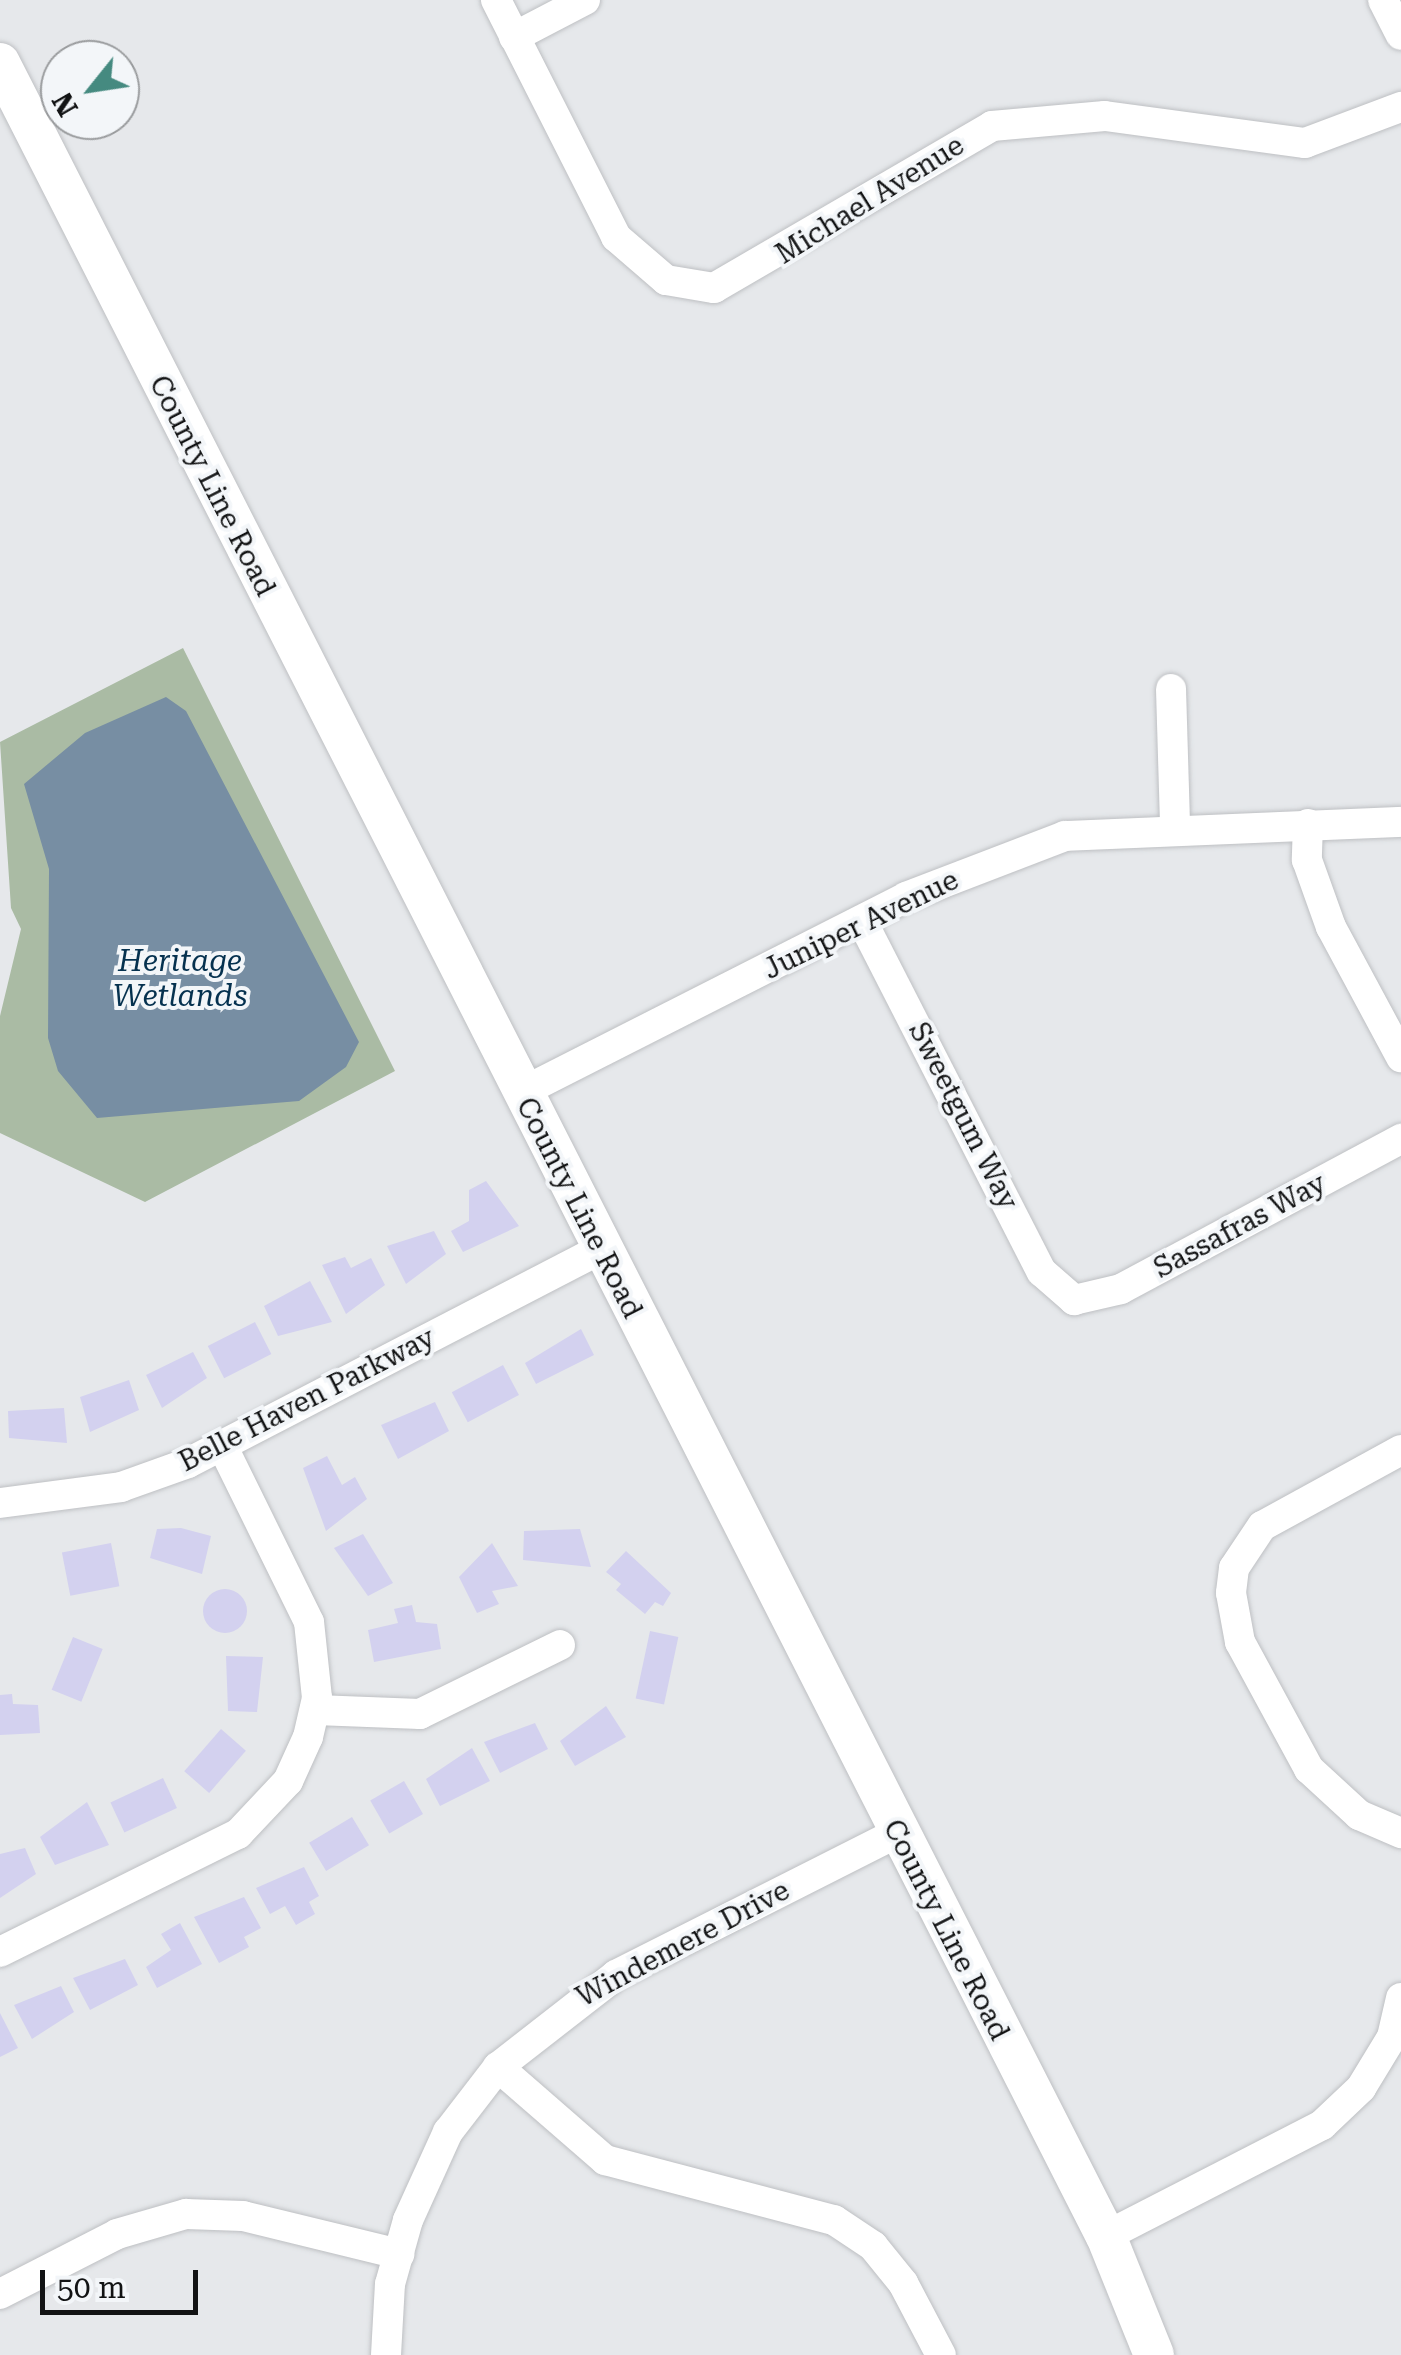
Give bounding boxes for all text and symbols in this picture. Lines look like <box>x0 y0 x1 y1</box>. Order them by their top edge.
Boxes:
north arrow <box>40 40 140 140</box>
text: N <box>46 87 85 122</box>
street label: Michael Avenue <box>770 129 970 271</box>
street label: County Line Road <box>142 370 282 602</box>
street label: Juniper Avenue <box>758 863 964 987</box>
water label: Heritage Wetlands <box>113 943 247 1014</box>
street label: Sweetgum Way <box>901 1017 1025 1215</box>
street label: County Line Road <box>509 1092 649 1324</box>
street label: Sassafras Way <box>1148 1167 1332 1285</box>
street label: Belle Haven Parkway <box>173 1321 441 1479</box>
street label: County Line Road <box>876 1814 1016 2046</box>
street label: Windemere Drive <box>571 1874 795 2014</box>
scale bar <box>45 2250 202 2312</box>
text: 50 m <box>57 2270 126 2305</box>

